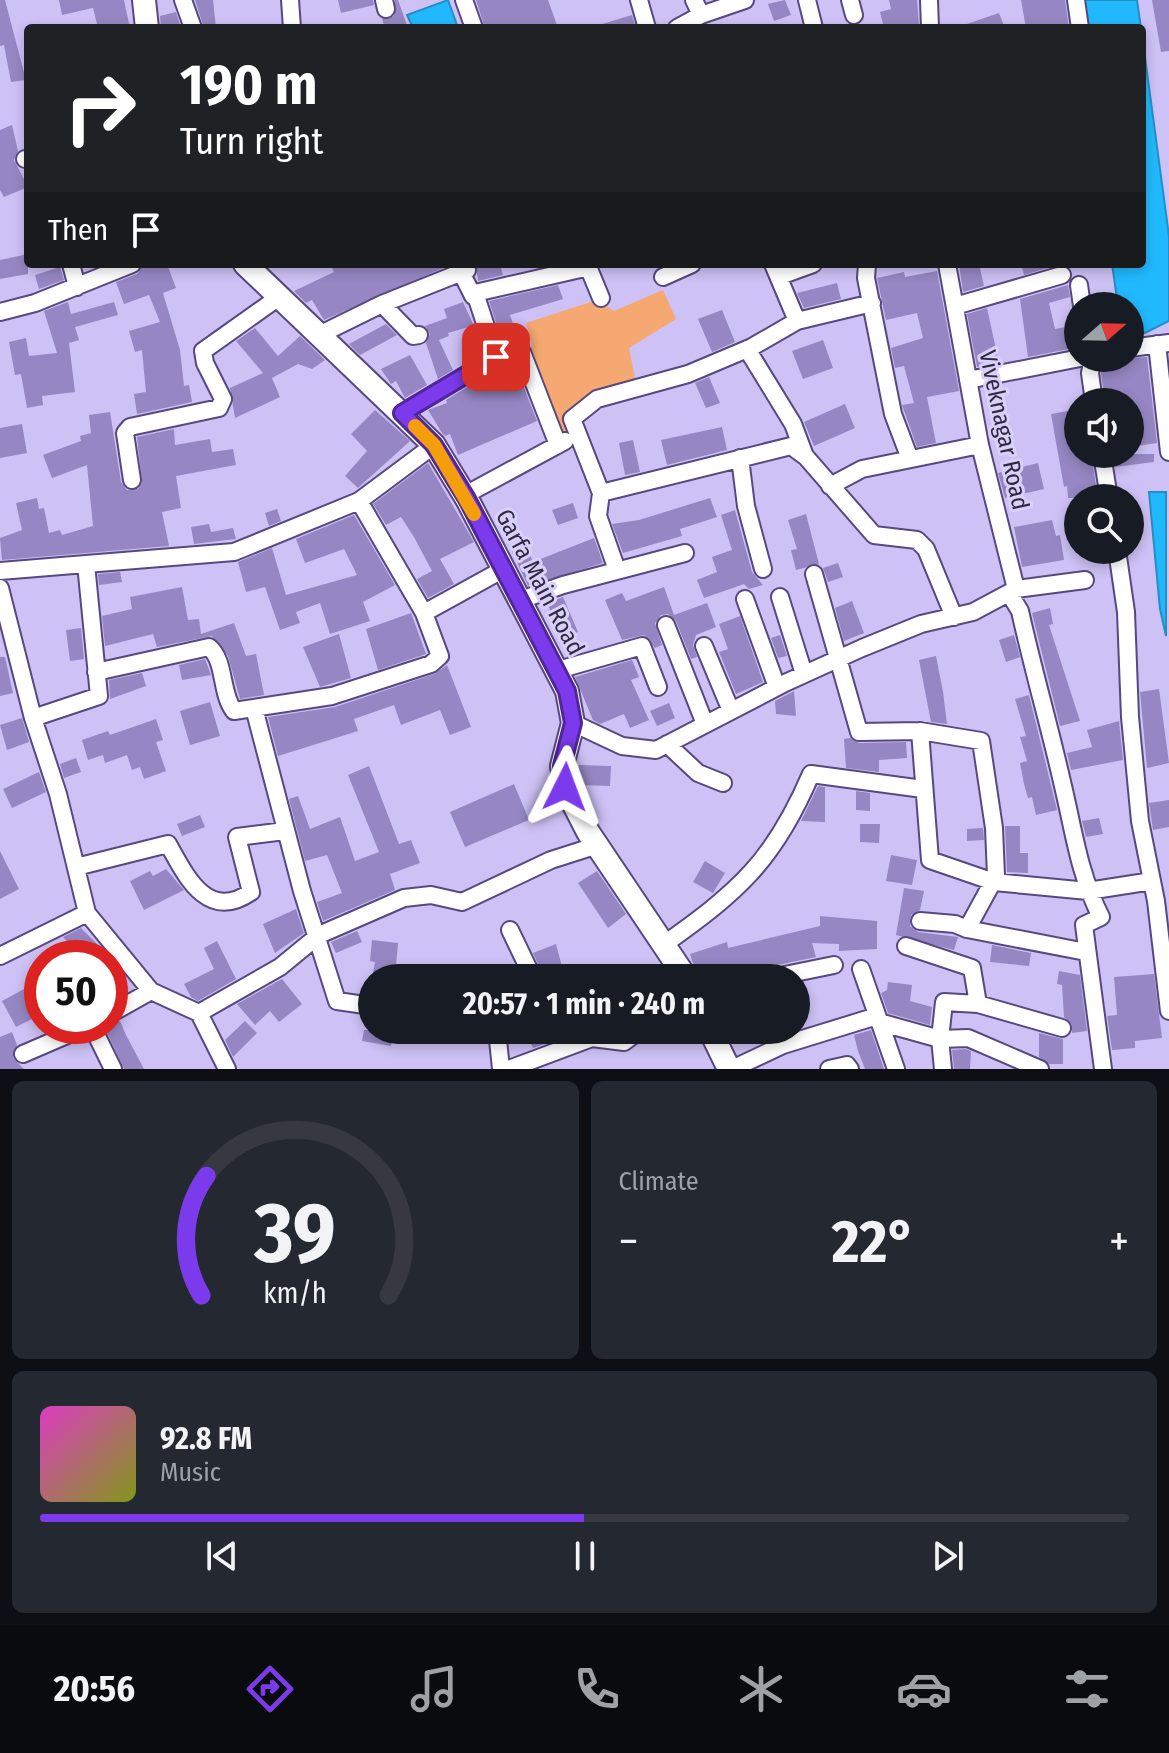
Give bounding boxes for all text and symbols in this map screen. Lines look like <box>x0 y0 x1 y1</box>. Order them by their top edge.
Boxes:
text: 190 m <box>180 52 318 119</box>
icon: right <box>48 56 152 160</box>
text: Turn right <box>180 120 323 164</box>
icon: arrive <box>124 208 168 252</box>
text: Then <box>48 212 108 248</box>
north arrow <box>1064 292 1144 372</box>
map controls <box>1064 292 1144 564</box>
pin <box>462 323 530 391</box>
icon: arrive <box>474 335 518 379</box>
street label: Viveknagar Road <box>973 348 1035 512</box>
button: sound <box>1064 388 1144 468</box>
button: search <box>1064 484 1144 564</box>
street label: Garfa Main Road <box>490 504 590 660</box>
position arrow <box>523 745 607 829</box>
speed limit sign: 50 <box>24 940 128 1044</box>
text: 20:57 · 1 min · 240 m <box>463 986 705 1022</box>
text: Climate <box>619 1166 699 1197</box>
text: 39 <box>253 1184 336 1284</box>
text: 22° <box>832 1206 915 1278</box>
text: − <box>619 1215 638 1268</box>
text: + <box>1109 1215 1129 1268</box>
text: km/h <box>263 1276 327 1311</box>
text: 92.8 FM <box>160 1421 252 1457</box>
text: Music <box>160 1457 221 1488</box>
icon: previous <box>200 1534 244 1578</box>
icon: pause <box>563 1534 607 1578</box>
icon: next <box>926 1534 970 1578</box>
icon: directions <box>242 1661 298 1717</box>
icon: music <box>406 1661 462 1717</box>
icon: phone <box>569 1661 625 1717</box>
icon: climate <box>733 1661 789 1717</box>
icon: car <box>896 1661 952 1717</box>
icon: filters <box>1059 1661 1115 1717</box>
text: 20:56 <box>54 1667 135 1711</box>

